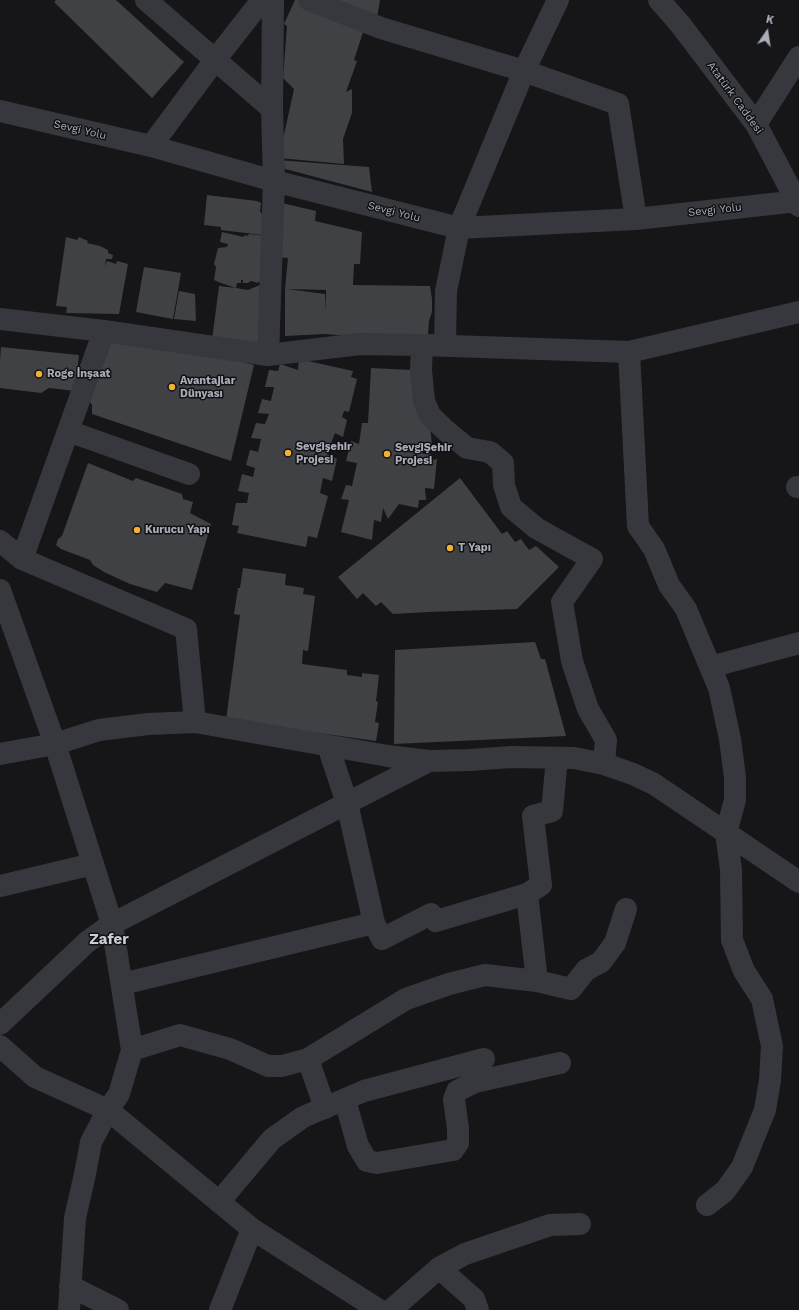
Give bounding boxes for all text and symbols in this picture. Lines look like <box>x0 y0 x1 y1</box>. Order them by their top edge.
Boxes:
north arrow <box>747 12 787 52</box>
text: K <box>765 13 775 27</box>
street label: Atatürk Caddesi <box>704 59 766 137</box>
street label: Sevgi Yolu <box>52 118 108 142</box>
street label: Sevgi Yolu <box>366 199 422 225</box>
street label: Sevgi Yolu <box>688 201 742 219</box>
place label: Roge İnşaat <box>47 367 110 381</box>
marker: Roge İnşaat <box>34 369 44 379</box>
place label: Avantajlar Dünyası <box>180 374 235 400</box>
marker: Avantajlar Dünyası <box>167 382 177 392</box>
place label: Sevgişehir Projesi <box>296 440 352 466</box>
place label: SevgiŞehir Projesi <box>395 441 452 467</box>
marker: Sevgişehir Projesi <box>283 448 293 458</box>
marker: SevgiŞehir Projesi <box>382 449 392 459</box>
place label: Kurucu Yapı <box>145 523 210 537</box>
marker: Kurucu Yapı <box>132 525 142 535</box>
place label: T Yapı <box>458 541 491 555</box>
marker: T Yapı <box>445 543 455 553</box>
district label: Zafer <box>89 931 129 949</box>

